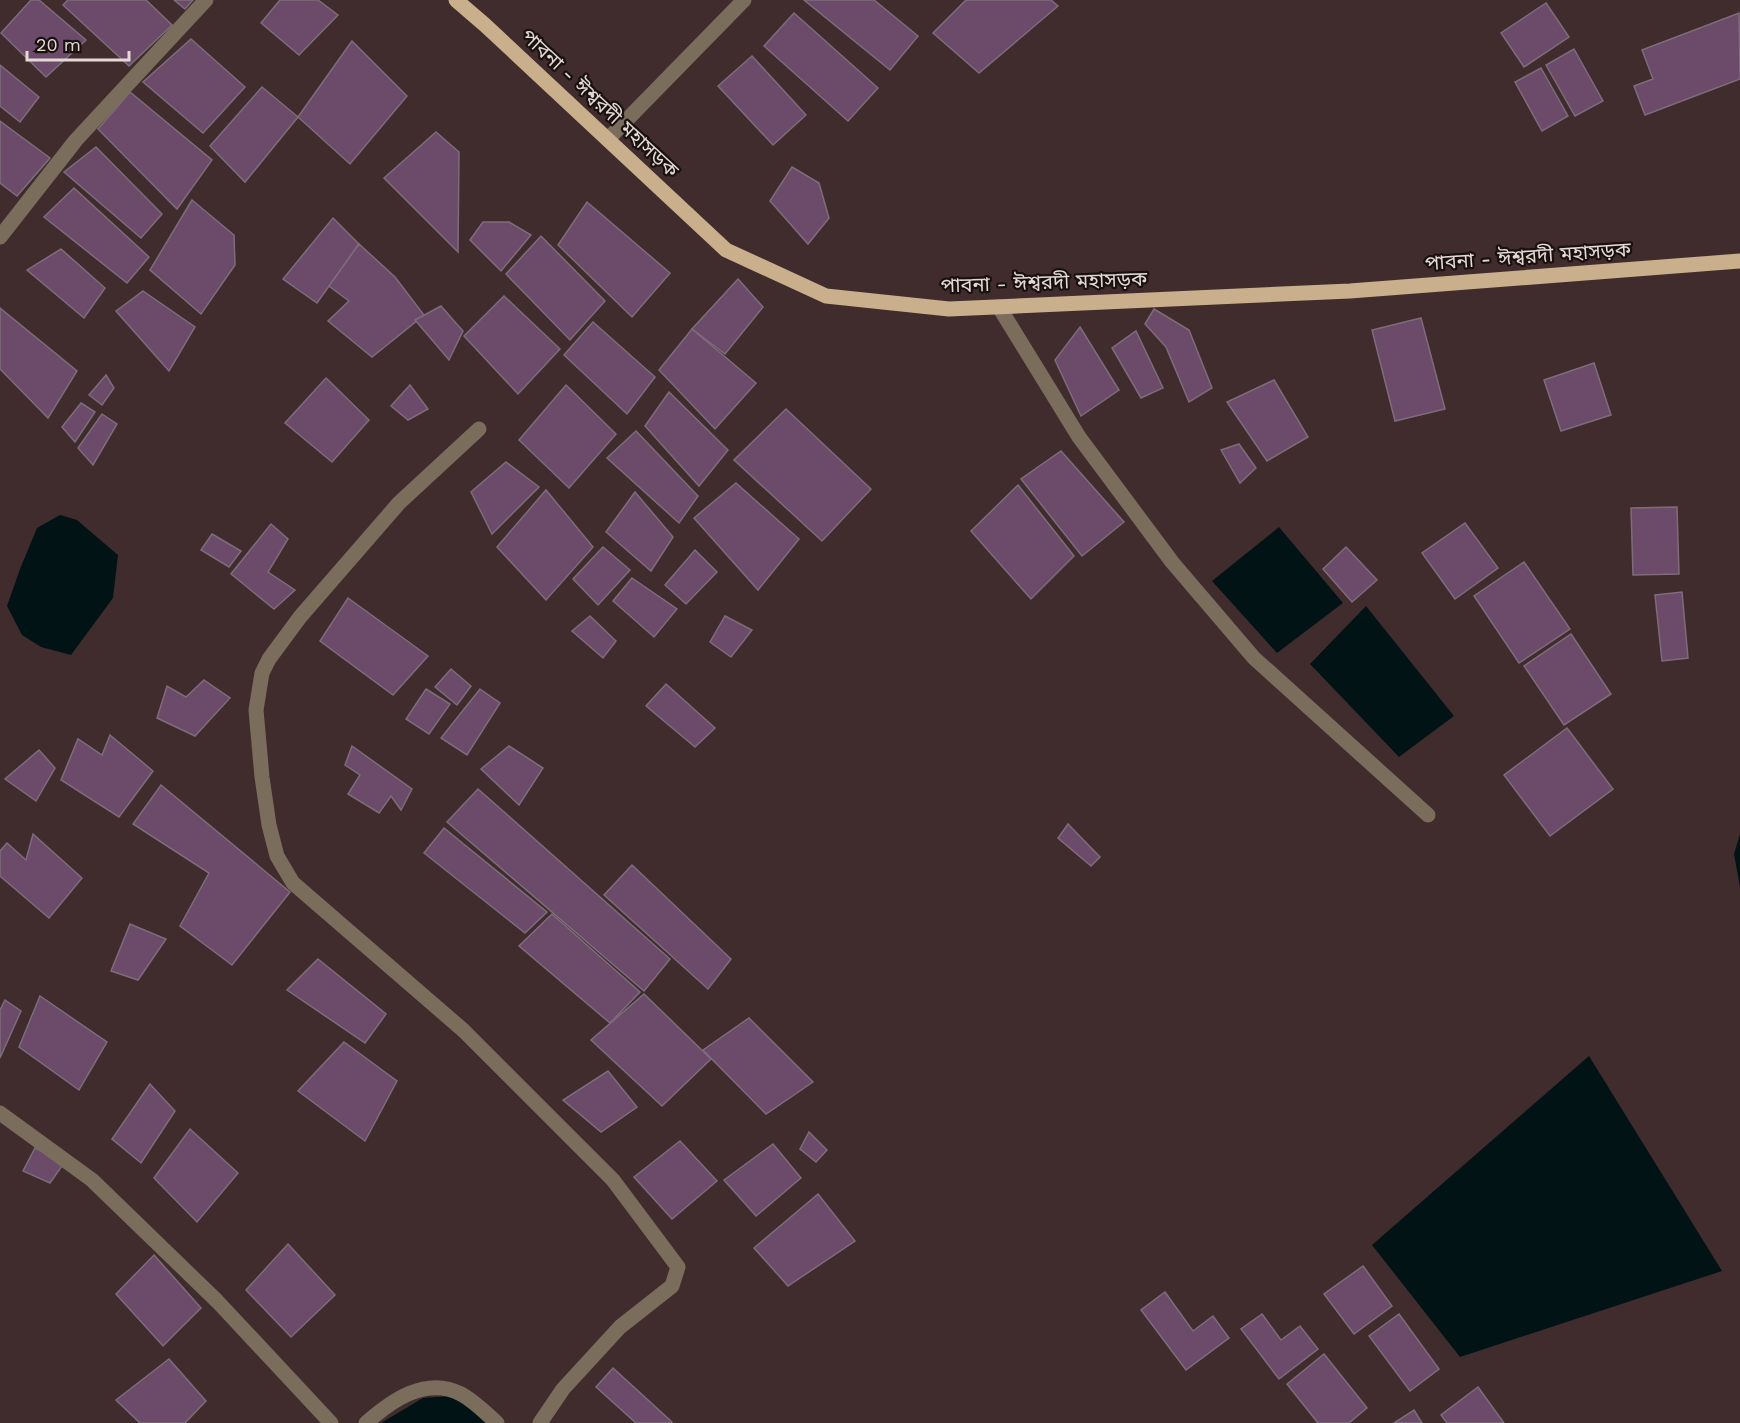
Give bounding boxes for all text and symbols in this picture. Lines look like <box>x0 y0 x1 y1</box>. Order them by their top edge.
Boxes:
scale bar <box>27 24 129 62</box>
street label: পাবনা - ঈশ্বরদী মহাসড়ক <box>516 24 684 183</box>
text: 20 m <box>36 34 81 55</box>
street label: পাবনা - ঈশ্বরদী মহাসড়ক <box>1424 237 1633 275</box>
street label: পাবনা - ঈশ্বরদী মহাসড়ক <box>940 266 1148 298</box>

